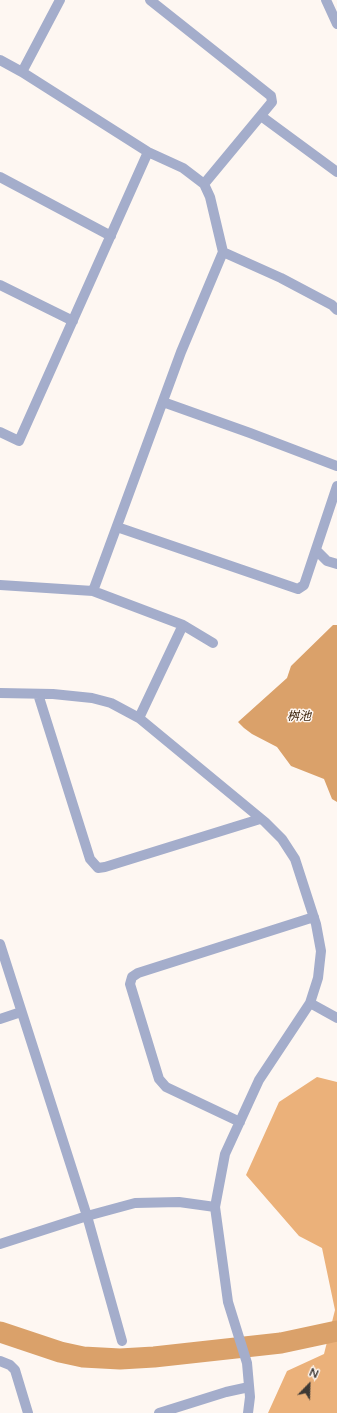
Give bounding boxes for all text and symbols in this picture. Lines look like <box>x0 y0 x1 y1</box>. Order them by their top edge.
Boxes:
water label: 桝池 <box>287 710 311 724</box>
north arrow <box>289 1365 329 1405</box>
text: N <box>307 1366 320 1381</box>

